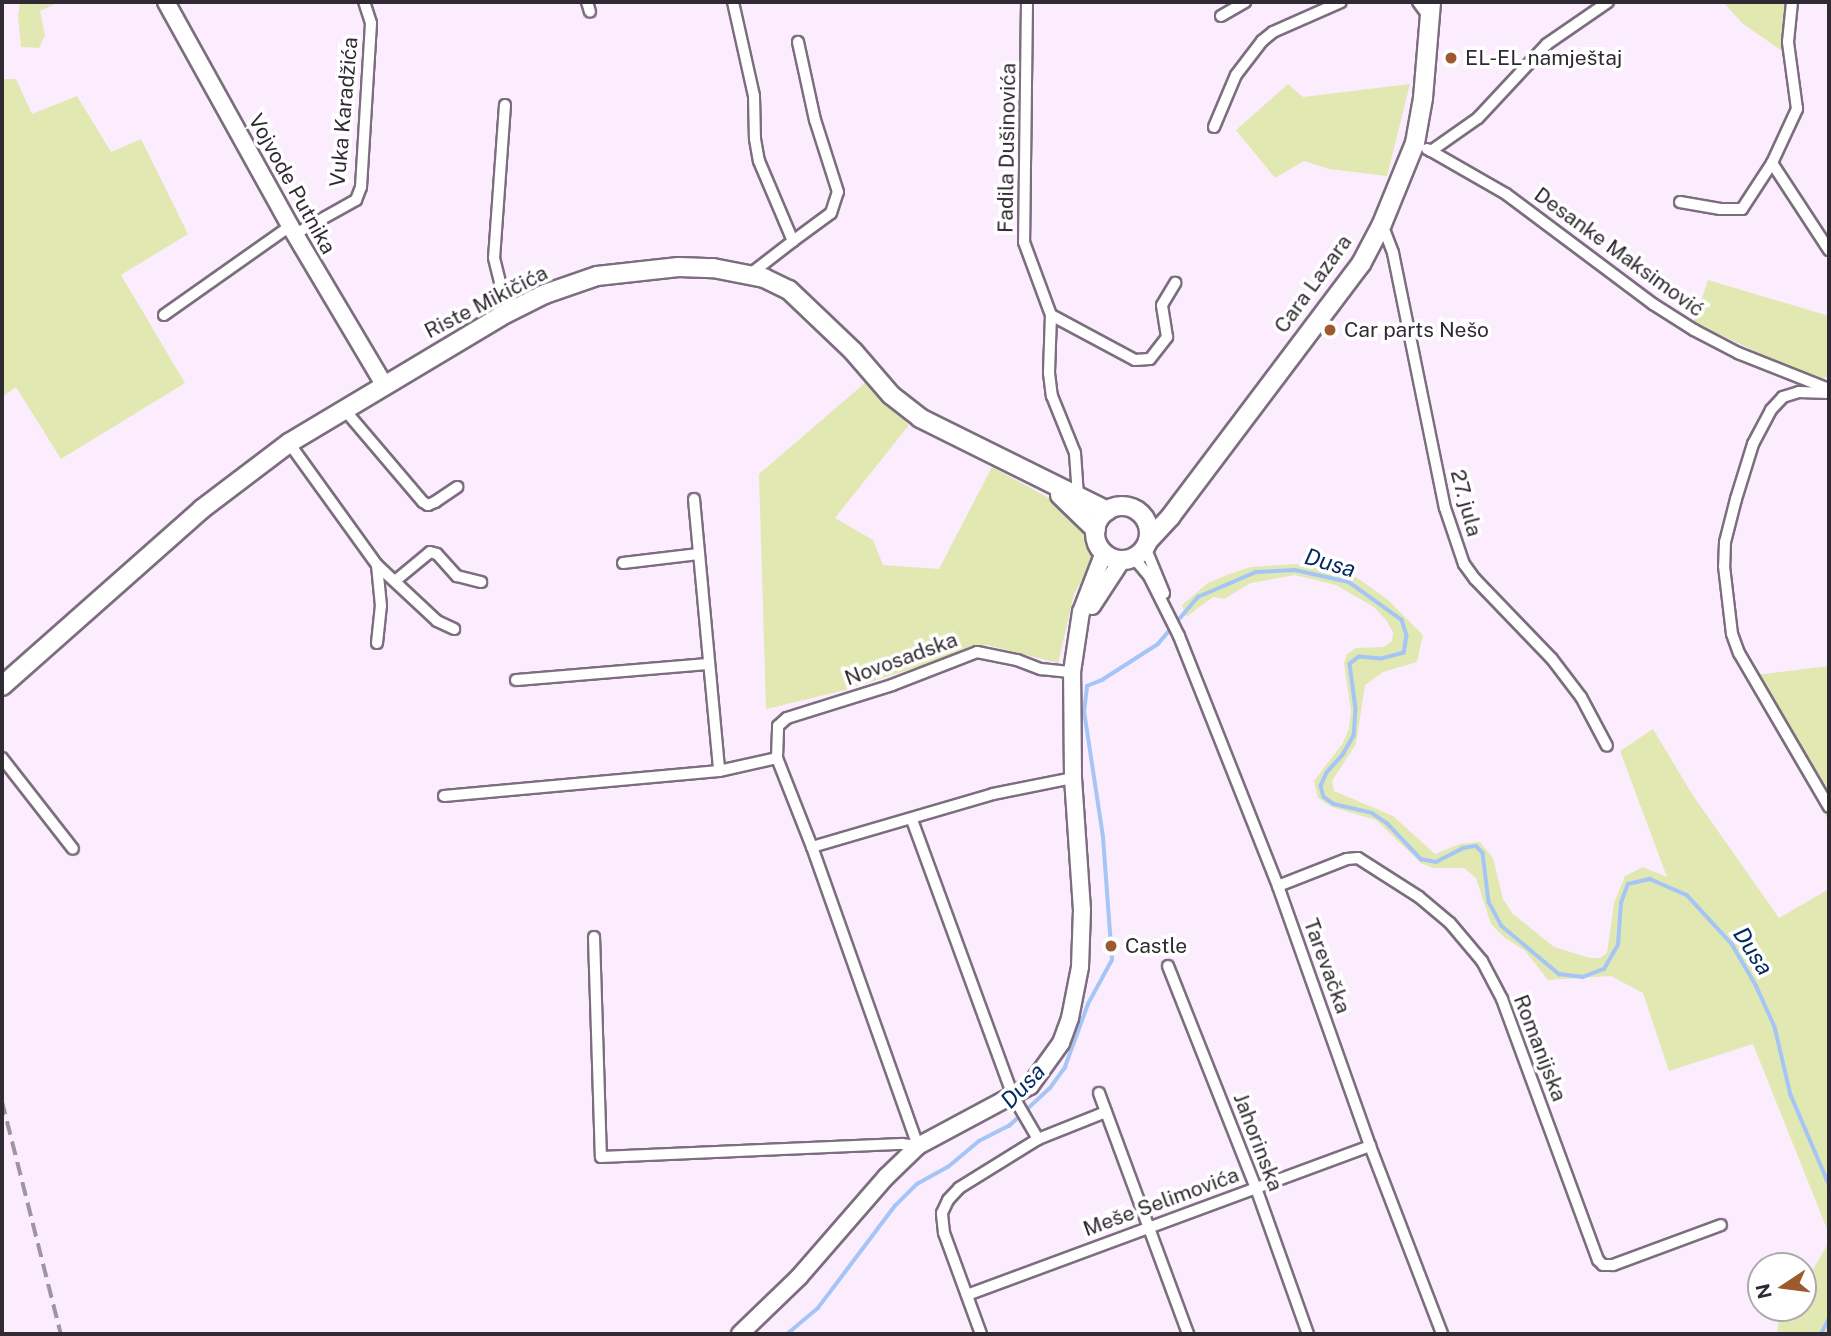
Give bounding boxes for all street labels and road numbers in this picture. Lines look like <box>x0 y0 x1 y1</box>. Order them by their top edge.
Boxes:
street label: Vuka Karadžića <box>325 36 363 188</box>
street label: Fadila Dušinovića <box>993 63 1021 233</box>
street label: Vojvode Putnika <box>243 109 341 259</box>
street label: Desanke Maksimović <box>1529 182 1709 322</box>
street label: Cara Lazara <box>1269 230 1357 338</box>
street label: Riste Mikičića <box>420 260 552 344</box>
street label: 27. jula <box>1445 467 1487 539</box>
street label: Novosadska <box>841 627 961 691</box>
street label: Tarevačka <box>1298 915 1356 1017</box>
street label: Romanijska <box>1508 991 1572 1105</box>
street label: Jahorinska <box>1228 1089 1288 1195</box>
street label: Meše Selimovića <box>1080 1162 1242 1242</box>

